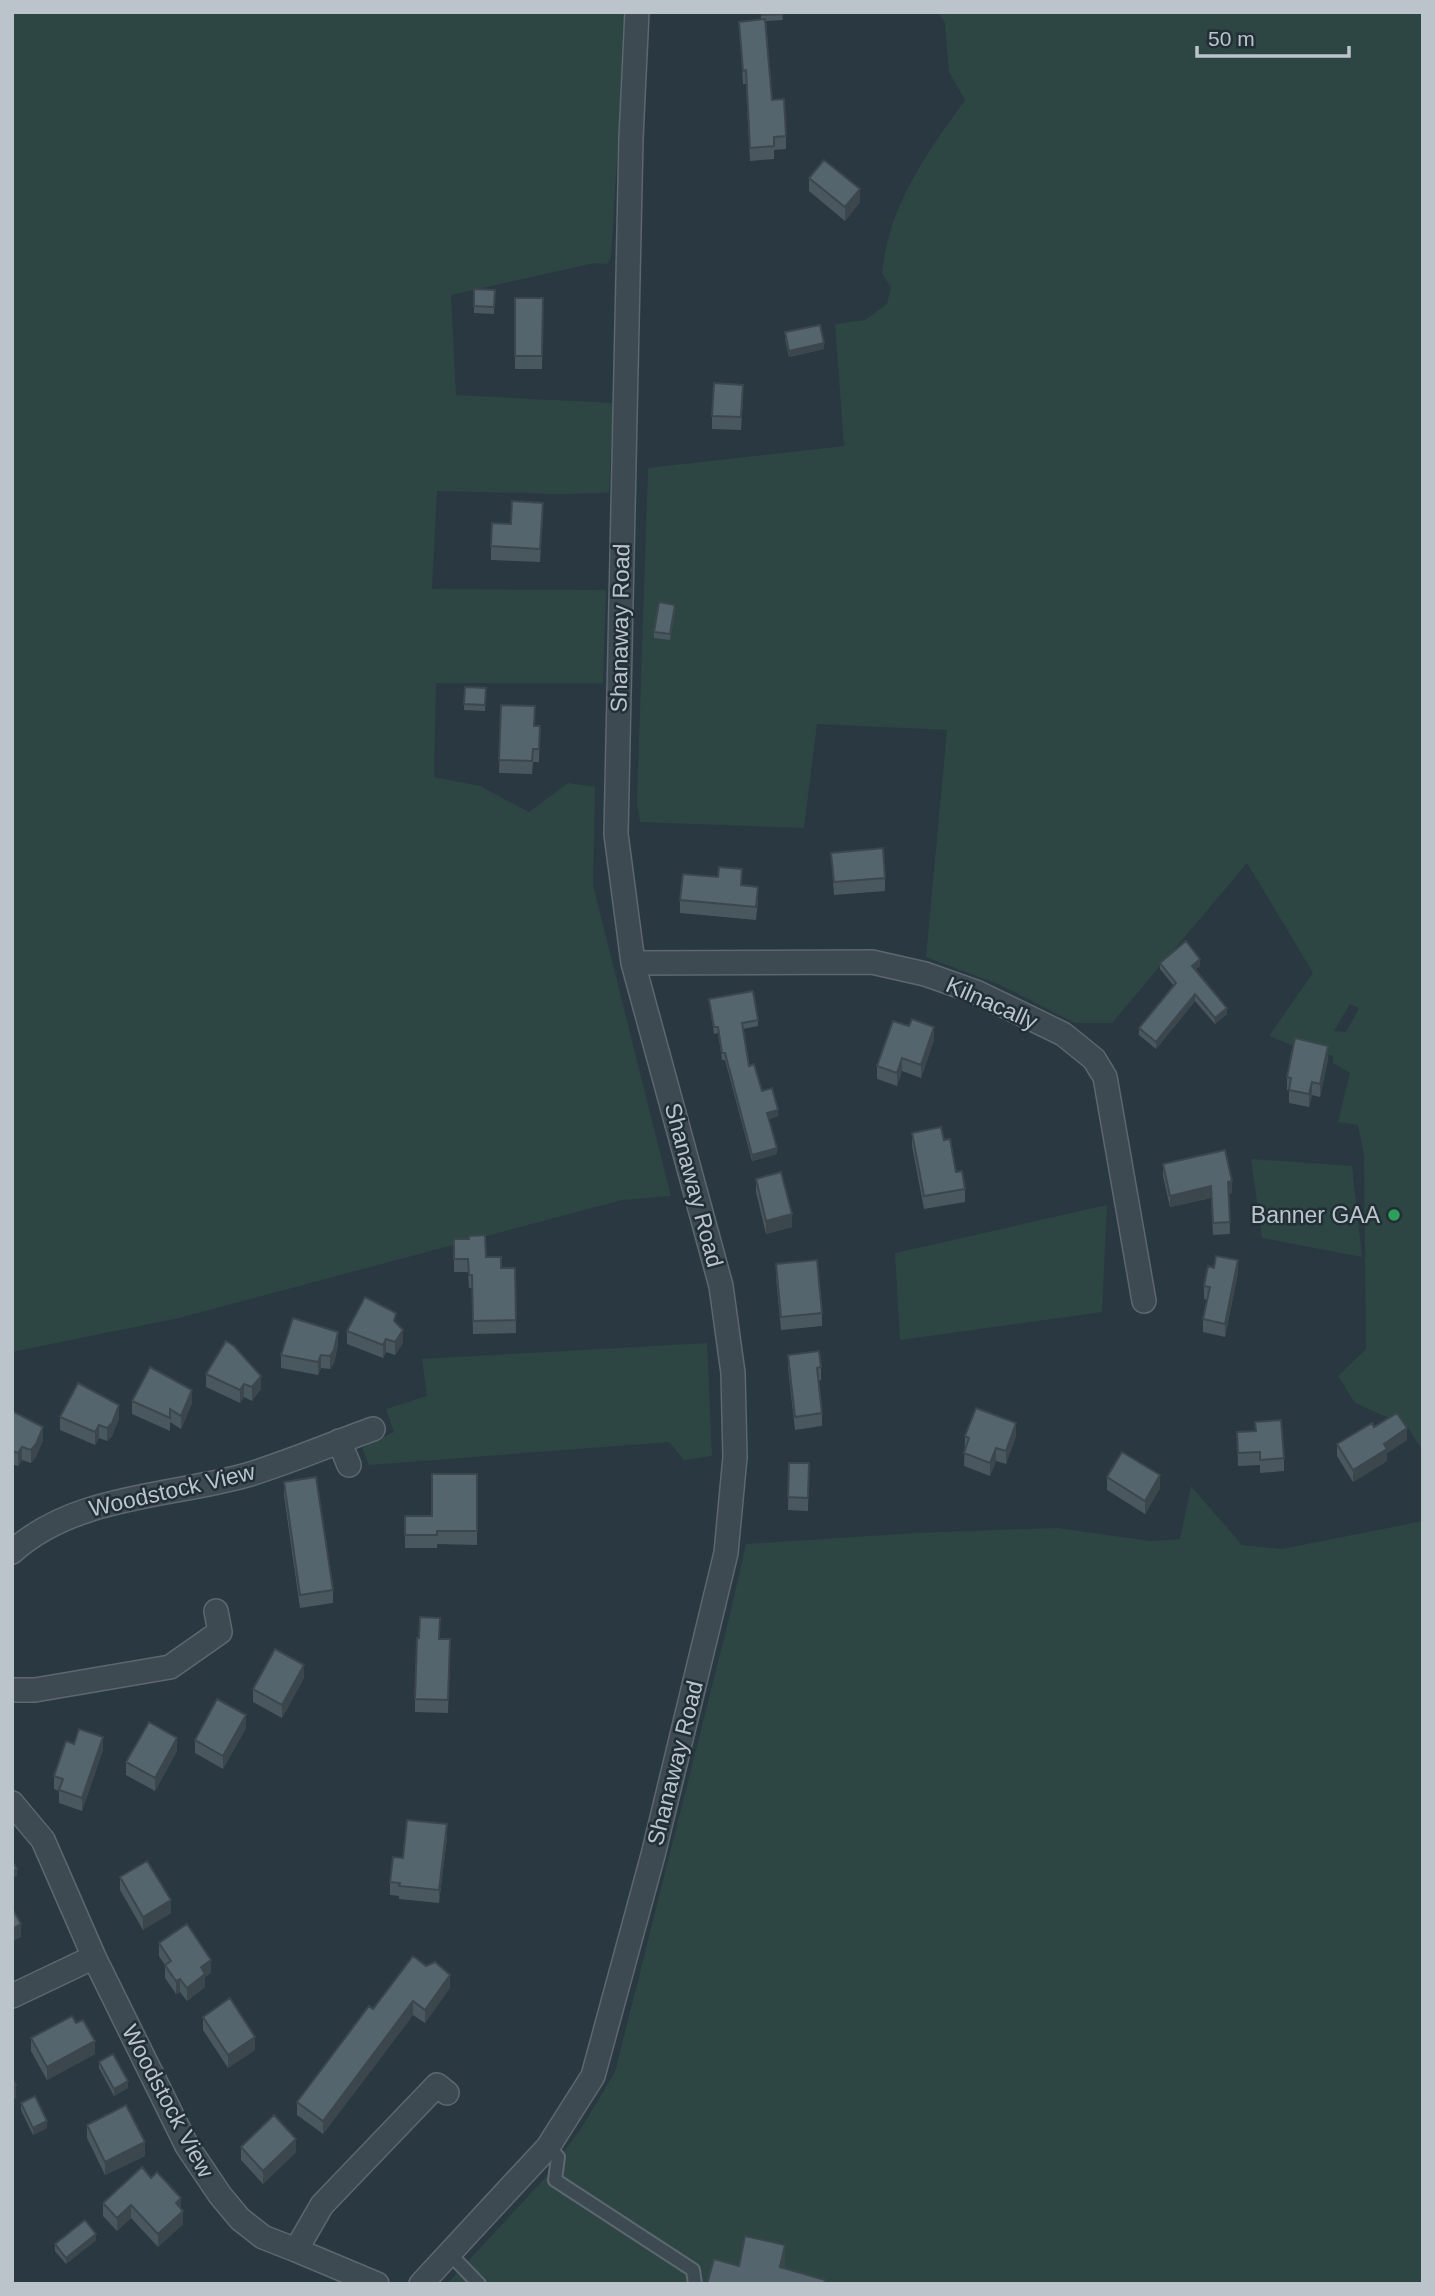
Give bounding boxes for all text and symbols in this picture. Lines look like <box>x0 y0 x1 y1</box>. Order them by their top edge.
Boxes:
scale bar <box>1197 14 1349 58</box>
text: 50 m <box>1208 27 1255 50</box>
street label: Shanaway Road <box>606 543 634 713</box>
street label: Kilnacally <box>942 971 1042 1035</box>
street label: Shanaway Road <box>660 1100 728 1270</box>
place label: Banner GAA <box>1251 1202 1381 1228</box>
marker: Banner GAA <box>1386 1207 1402 1223</box>
street label: Woodstock View <box>87 1458 258 1522</box>
street label: Shanaway Road <box>642 1678 708 1848</box>
street label: Woodstock View <box>117 2020 219 2182</box>

